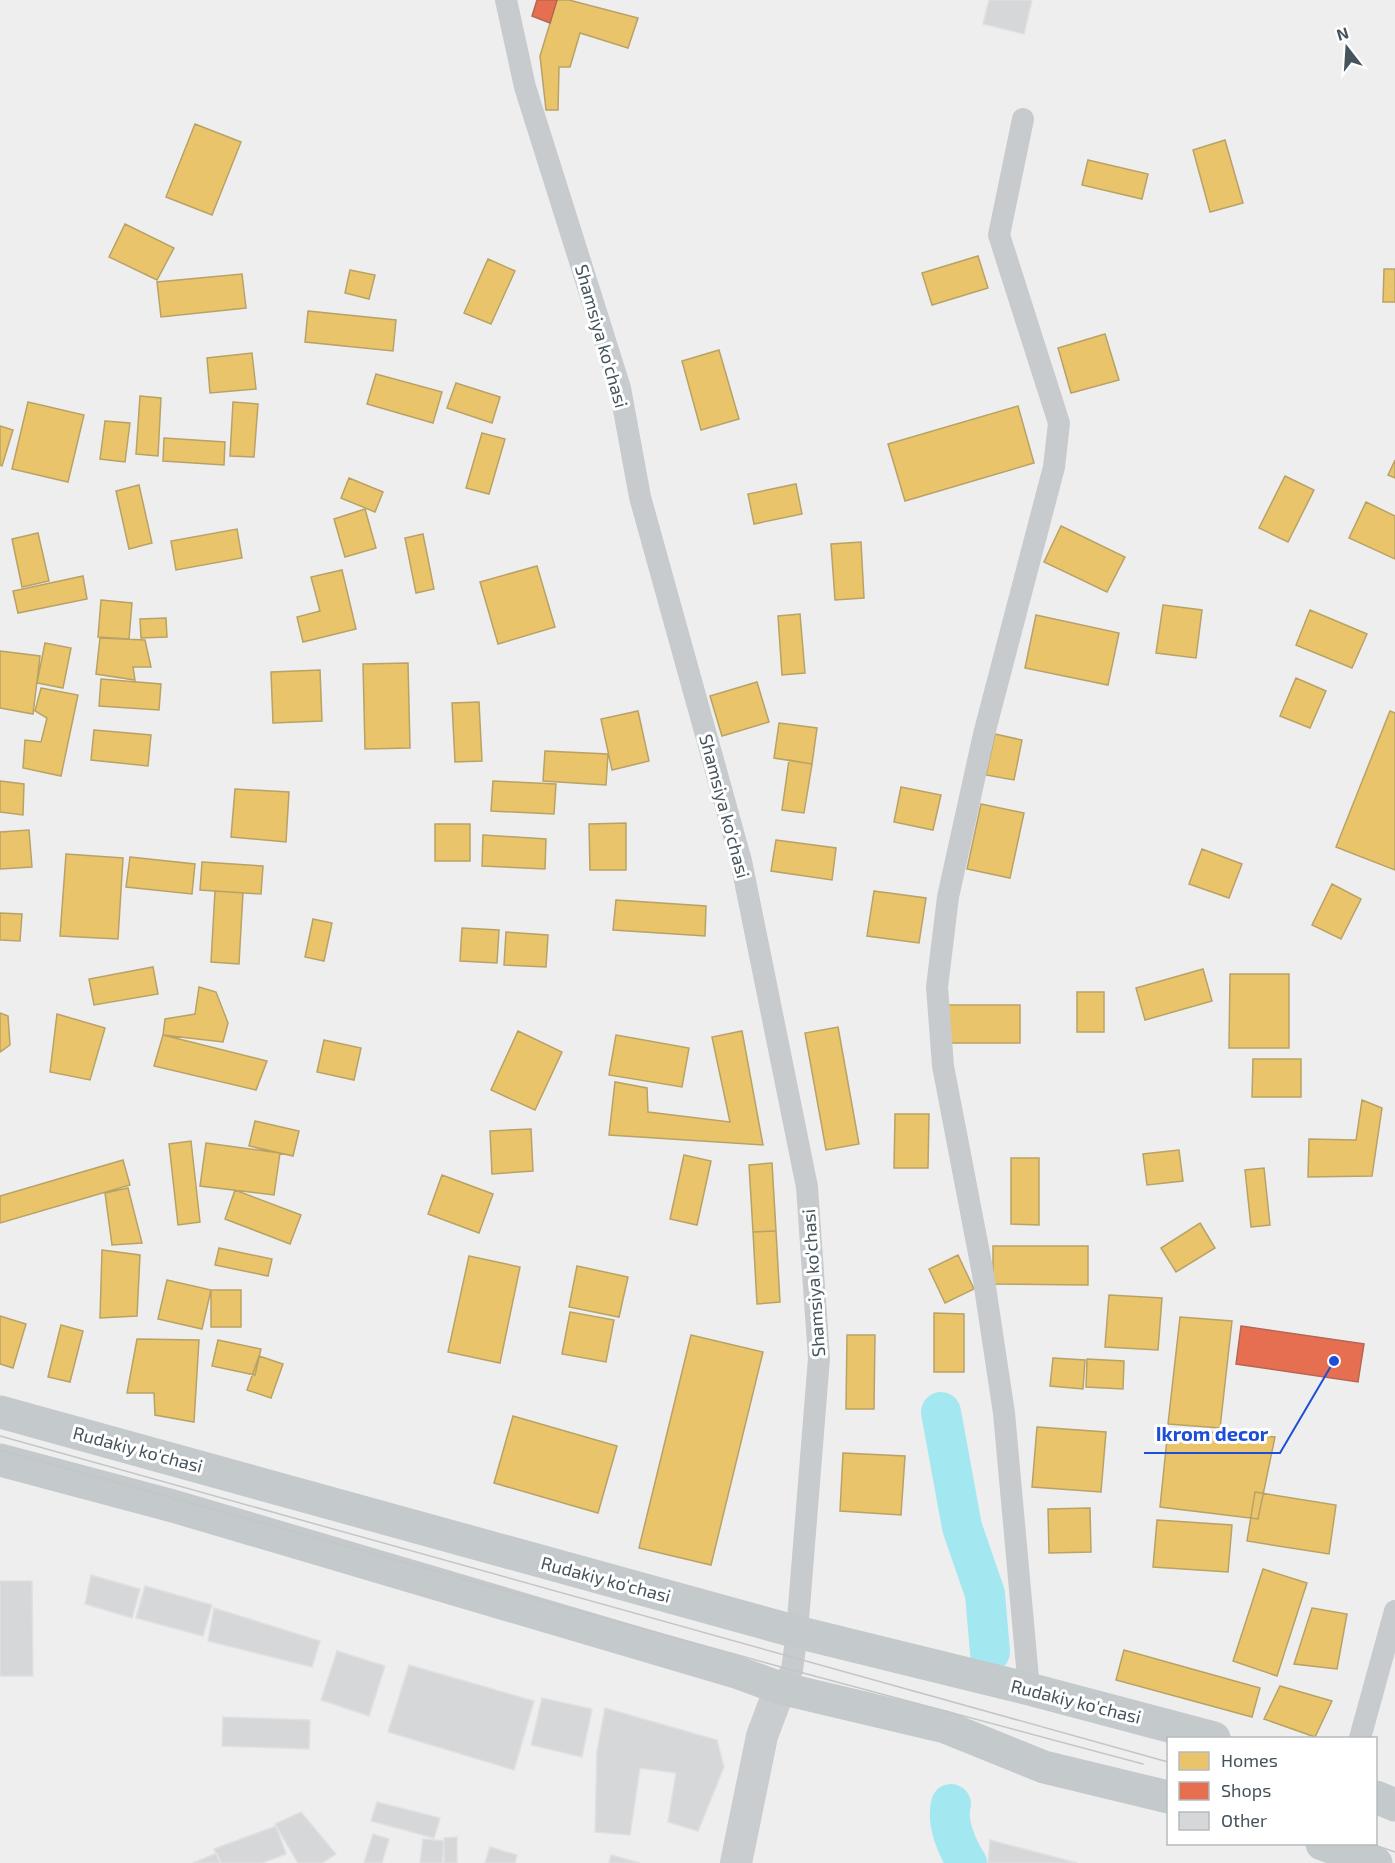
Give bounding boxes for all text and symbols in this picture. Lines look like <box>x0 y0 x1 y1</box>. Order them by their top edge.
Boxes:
north arrow <box>1317 18 1377 78</box>
text: N <box>1334 22 1351 44</box>
street label: Shamsiya ko'chasi <box>571 262 633 410</box>
street label: Shamsiya ko'chasi <box>695 732 755 880</box>
street label: Shamsiya ko'chasi <box>797 1208 829 1358</box>
callout: Ikrom decor <box>1144 1415 1280 1453</box>
street label: Rudakiy ko'chasi <box>71 1421 205 1477</box>
text: Ikrom decor <box>1156 1421 1269 1445</box>
street label: Rudakiy ko'chasi <box>539 1551 673 1607</box>
street label: Rudakiy ko'chasi <box>1009 1674 1143 1728</box>
legend <box>1167 1737 1377 1845</box>
text: Homes <box>1221 1749 1278 1771</box>
text: Shops <box>1221 1779 1271 1801</box>
text: Other <box>1221 1809 1267 1831</box>

